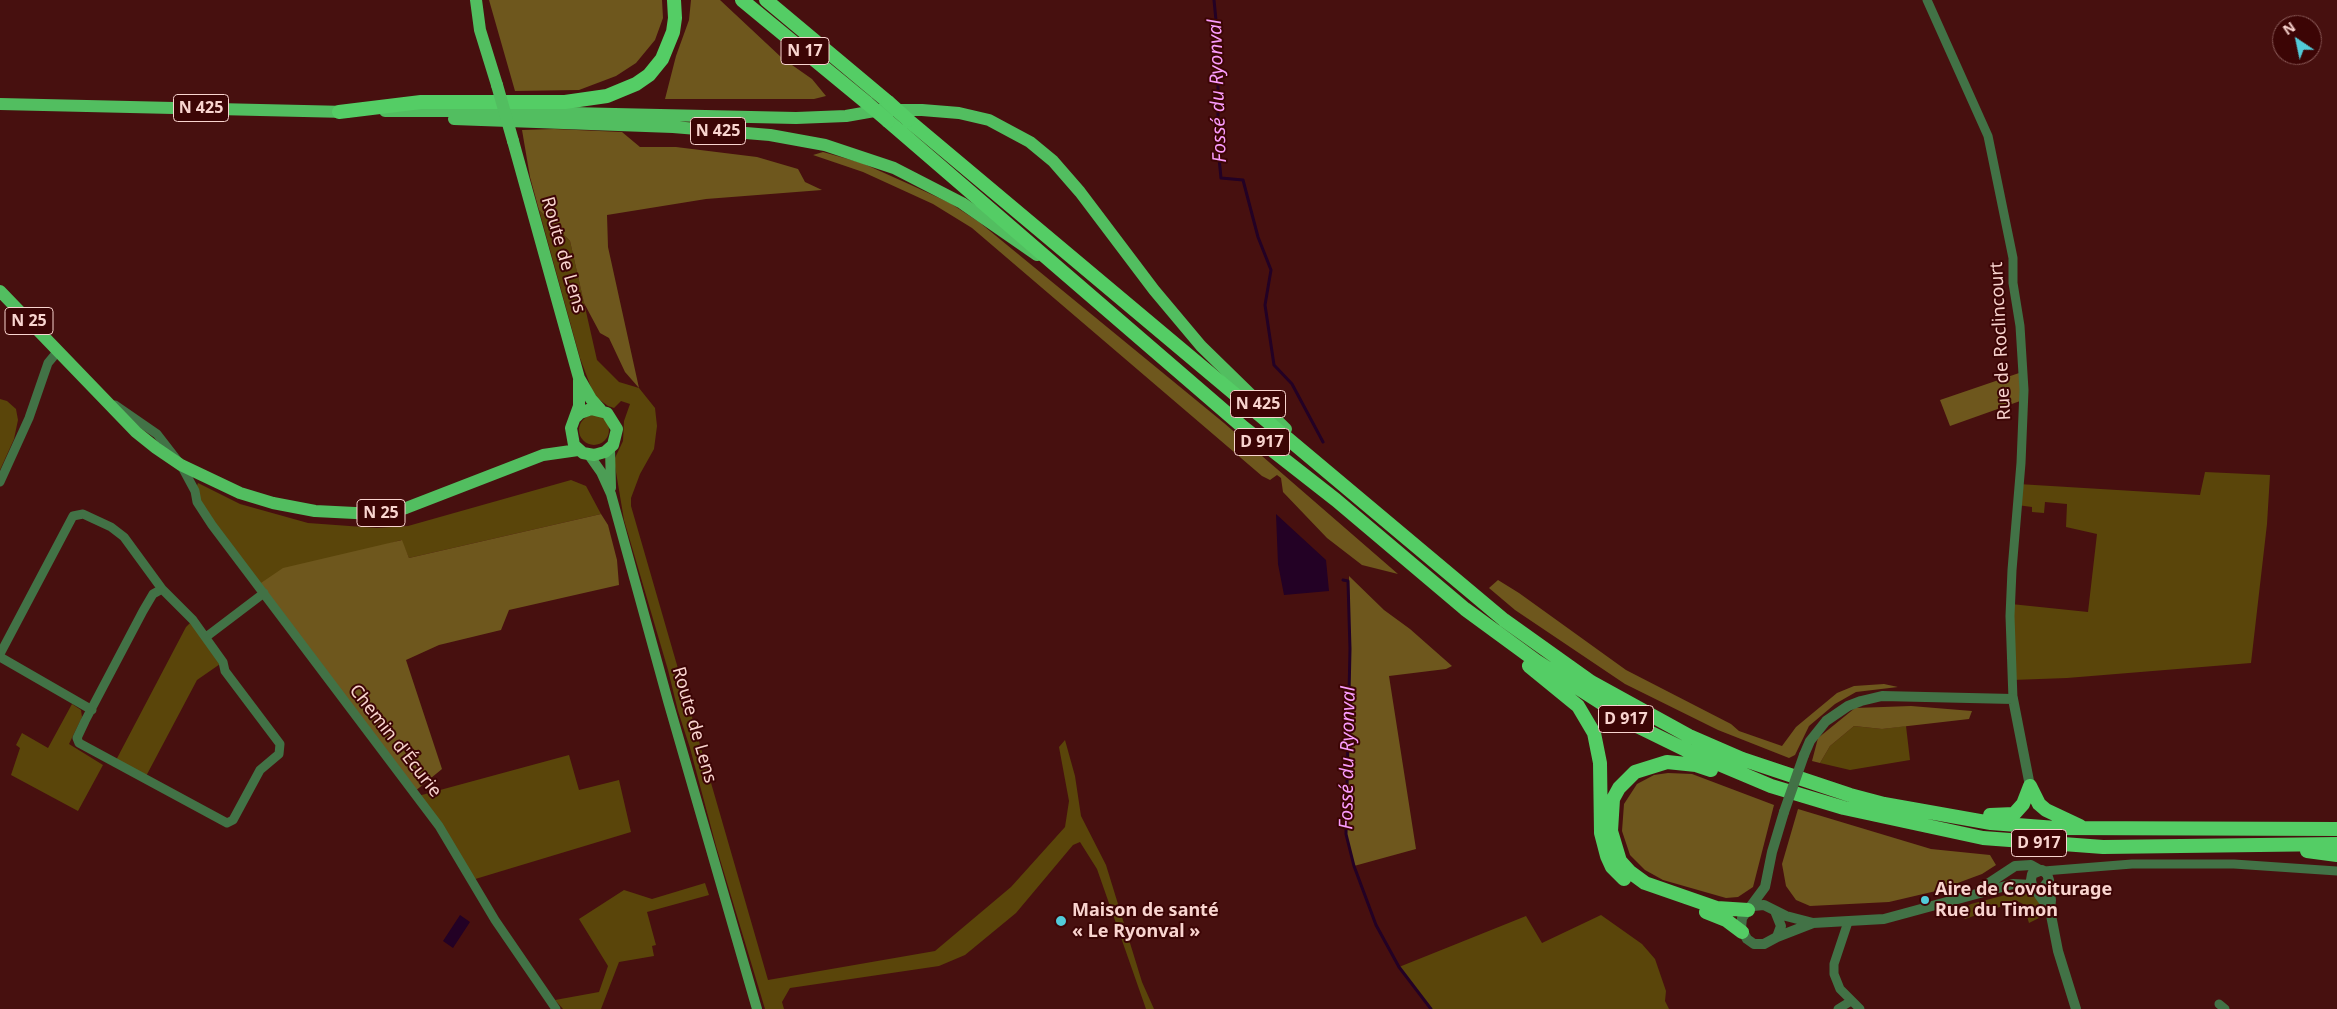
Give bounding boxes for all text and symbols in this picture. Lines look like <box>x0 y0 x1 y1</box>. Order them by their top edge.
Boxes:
north arrow <box>2272 15 2322 65</box>
text: N <box>2279 17 2299 39</box>
water label: Fossé du Ryonval <box>1204 19 1232 163</box>
road number: N 17 <box>781 37 829 64</box>
road number: N 425 <box>174 95 228 122</box>
road number: N 425 <box>690 118 746 144</box>
street label: Route de Lens <box>536 194 590 316</box>
street label: Rue de Roclincourt <box>1986 261 2016 421</box>
road number: N 25 <box>5 308 53 334</box>
road number: N 425 <box>1230 390 1286 418</box>
road number: D 917 <box>1234 428 1290 456</box>
road number: N 25 <box>357 499 405 526</box>
street label: Route de Lens <box>667 664 721 786</box>
street label: Chemin d'Écurie <box>344 680 446 802</box>
water label: Fossé du Ryonval <box>1335 686 1361 830</box>
road number: D 917 <box>1598 706 1654 732</box>
road number: D 917 <box>2012 830 2066 856</box>
place label: Aire de Covoiturage Rue du Timon <box>1935 879 2112 922</box>
marker: Aire de Covoiturage Rue du Timon <box>1919 894 1931 906</box>
place label: Maison de santé « Le Ryonval » <box>1072 900 1219 942</box>
marker: Maison de santé « Le Ryonval » <box>1054 914 1068 928</box>

